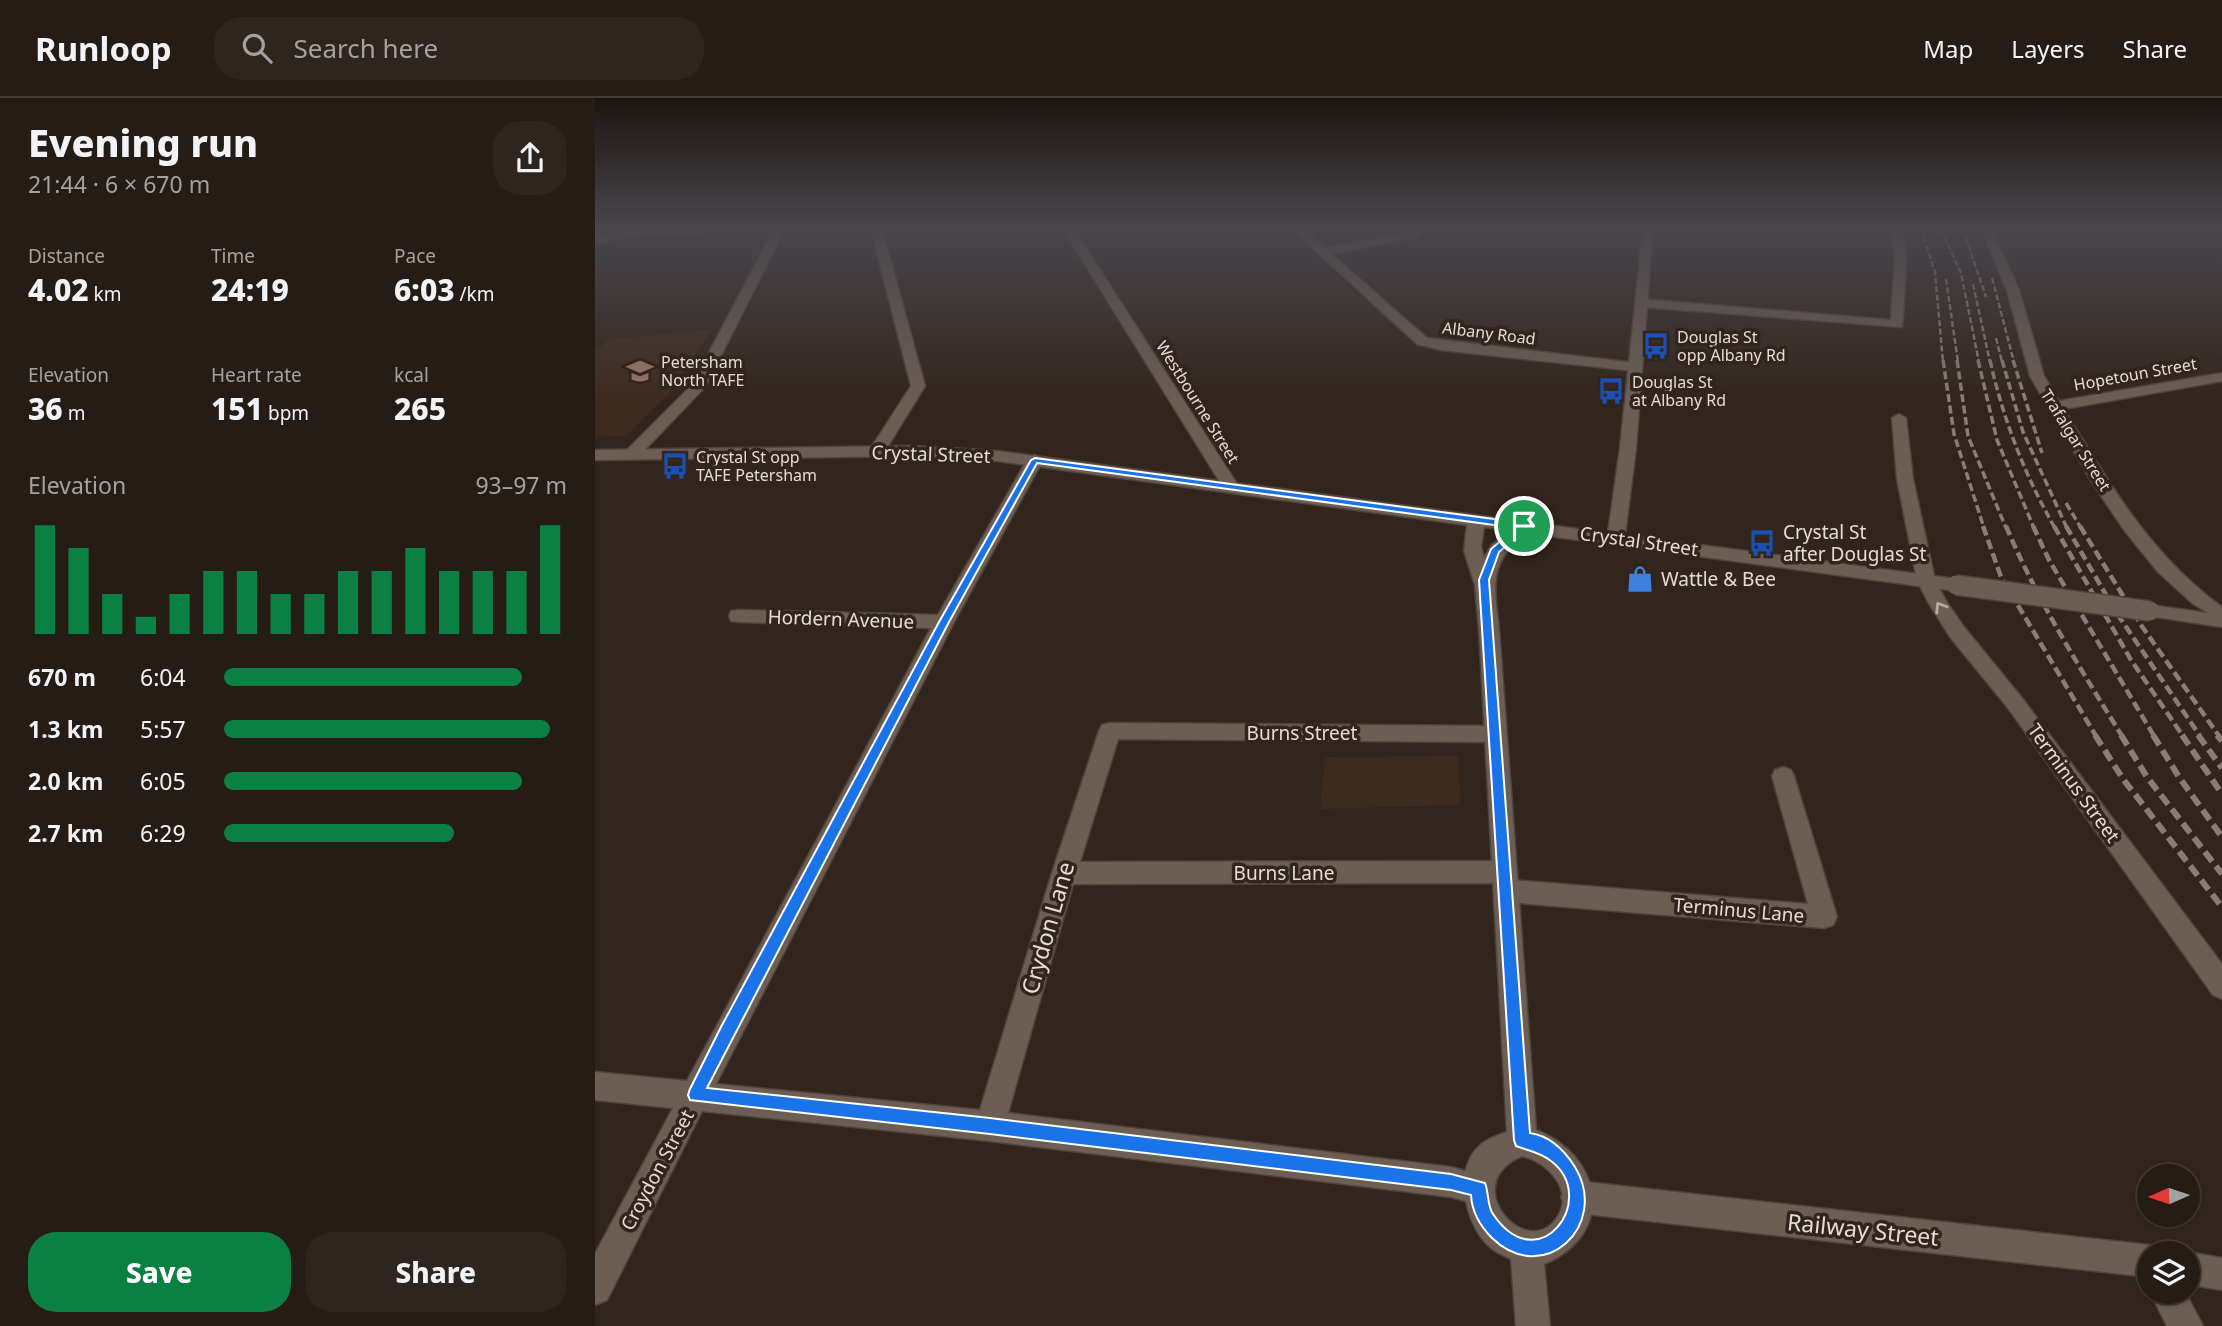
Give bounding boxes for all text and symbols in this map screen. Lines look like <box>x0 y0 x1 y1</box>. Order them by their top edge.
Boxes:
search box <box>214 17 704 80</box>
text: Runloop <box>35 26 172 71</box>
icon: search <box>238 29 276 67</box>
text: Search here <box>294 30 438 66</box>
text: Map <box>1923 32 1973 65</box>
text: Layers <box>2011 32 2085 65</box>
text: Share <box>2123 32 2187 65</box>
text: Evening run <box>28 116 258 168</box>
button: share <box>493 121 567 195</box>
text: 21:44 · 6 × 670 m <box>28 168 210 200</box>
text: Distance <box>28 243 105 269</box>
text: Time <box>211 243 255 269</box>
text: Pace <box>394 243 436 269</box>
text: 4.02 <box>28 269 89 310</box>
text: 24:19 <box>211 269 289 310</box>
text: 6:03 <box>394 269 455 310</box>
text: km <box>89 281 121 307</box>
text: /km <box>455 281 495 307</box>
street label: Albany Road <box>1441 316 1537 350</box>
place label: Douglas St opp Albany Rd <box>1677 326 1786 366</box>
bus stop icon: Douglas St opp Albany Rd <box>1641 331 1671 361</box>
street label: Westbourne Street <box>1151 336 1245 468</box>
place label: Petersham North TAFE <box>661 351 744 391</box>
street label: Hopetoun Street <box>2072 352 2198 396</box>
school or university icon: Petersham North TAFE <box>625 356 655 386</box>
text: Elevation <box>28 362 109 388</box>
text: Heart rate <box>211 362 302 388</box>
text: kcal <box>394 362 429 388</box>
place label: Douglas St at Albany Rd <box>1632 371 1726 411</box>
bus stop icon: Douglas St at Albany Rd <box>1596 376 1626 406</box>
street label: Trafalgar Street <box>2036 385 2116 495</box>
text: 36 <box>28 388 63 429</box>
text: 151 <box>211 388 263 429</box>
text: 265 <box>394 388 446 429</box>
text: m <box>63 400 85 426</box>
text: bpm <box>263 400 309 426</box>
street label: Crystal Street <box>871 439 991 469</box>
place label: Crystal St opp TAFE Petersham <box>696 446 817 486</box>
bus stop icon: Crystal St opp TAFE Petersham <box>660 451 690 481</box>
text: Elevation <box>28 469 126 501</box>
text: 93–97 m <box>475 469 567 501</box>
pin <box>1494 496 1554 556</box>
icon: arrive <box>1505 507 1543 545</box>
place label: Crystal St after Douglas St <box>1783 519 1926 567</box>
street label: Crystal Street <box>1578 520 1700 562</box>
bus stop icon: Crystal St after Douglas St <box>1747 528 1777 558</box>
shop icon: Wattle & Bee <box>1625 564 1655 594</box>
place label: Wattle & Bee <box>1661 566 1776 592</box>
one-way arrow <box>1936 602 1949 615</box>
street label: Hordern Avenue <box>767 603 915 635</box>
text: 670 m <box>28 661 96 693</box>
text: 6:04 <box>140 661 186 693</box>
text: 1.3 km <box>28 713 103 745</box>
text: 5:57 <box>140 713 186 745</box>
street label: Terminus Street <box>2022 718 2126 848</box>
street label: Burns Street <box>1247 720 1358 746</box>
text: 2.0 km <box>28 765 103 797</box>
text: 6:05 <box>140 765 186 797</box>
text: 2.7 km <box>28 817 103 849</box>
text: 6:29 <box>140 817 186 849</box>
street label: Crydon Lane <box>1013 858 1081 998</box>
street label: Burns Lane <box>1234 860 1334 886</box>
street label: Terminus Lane <box>1673 891 1805 929</box>
street label: Croydon Street <box>614 1105 700 1235</box>
north arrow <box>2137 1164 2200 1227</box>
map controls <box>2137 1164 2200 1304</box>
street label: Railway Street <box>1786 1205 1940 1253</box>
button: Save <box>28 1232 291 1312</box>
button: Share <box>305 1232 567 1312</box>
button: layers <box>2137 1241 2200 1304</box>

